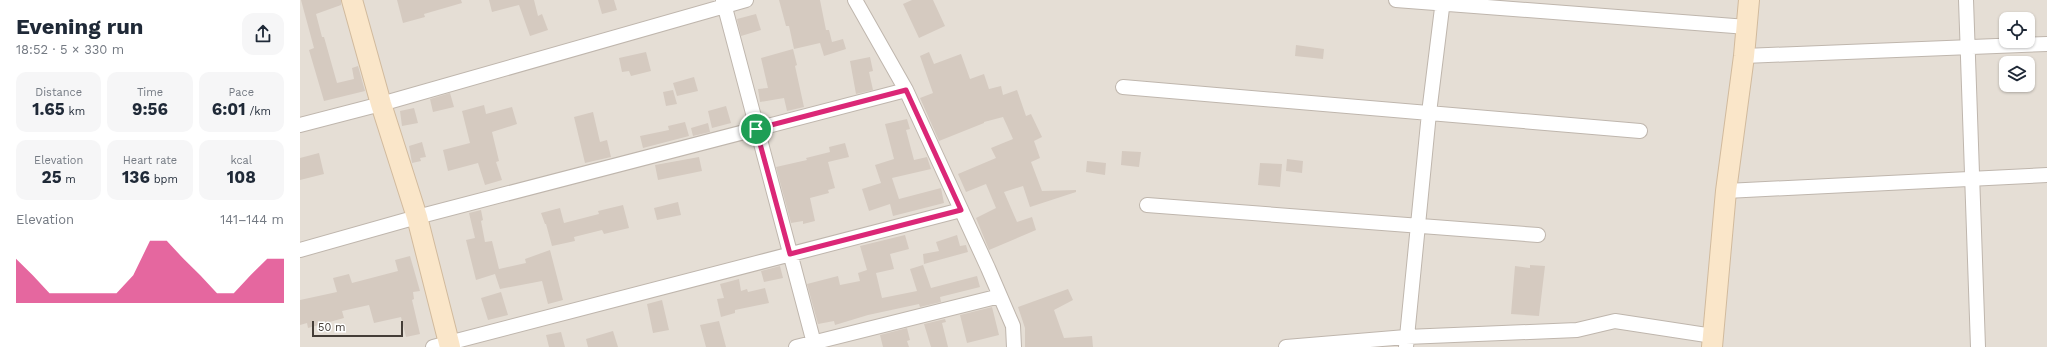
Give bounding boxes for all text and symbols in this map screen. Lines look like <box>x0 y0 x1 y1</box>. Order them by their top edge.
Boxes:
map controls <box>1999 12 2035 92</box>
button: locate <box>1999 12 2035 48</box>
button: share <box>242 13 284 55</box>
text: Evening run <box>16 14 144 39</box>
text: 18:52 · 5 × 330 m <box>16 42 124 57</box>
button: layers <box>1999 56 2035 92</box>
text: Distance <box>35 86 82 99</box>
text: Time <box>137 86 163 99</box>
text: Pace <box>229 86 254 99</box>
text: 1.65 <box>32 99 65 119</box>
text: 9:56 <box>132 99 168 119</box>
text: 6:01 <box>212 99 246 119</box>
text: km <box>65 105 85 118</box>
text: /km <box>246 105 271 118</box>
pin <box>739 112 773 146</box>
icon: arrive <box>745 118 767 140</box>
text: Elevation <box>34 154 83 167</box>
text: Heart rate <box>123 154 177 167</box>
text: kcal <box>230 154 252 167</box>
text: 25 <box>42 167 62 187</box>
text: 136 <box>122 167 150 187</box>
text: 108 <box>227 167 256 187</box>
text: m <box>62 173 76 186</box>
text: bpm <box>150 173 178 186</box>
text: Elevation <box>16 212 74 227</box>
text: 141–144 m <box>220 212 284 227</box>
scale bar <box>312 319 403 338</box>
text: 50 m <box>318 321 345 334</box>

